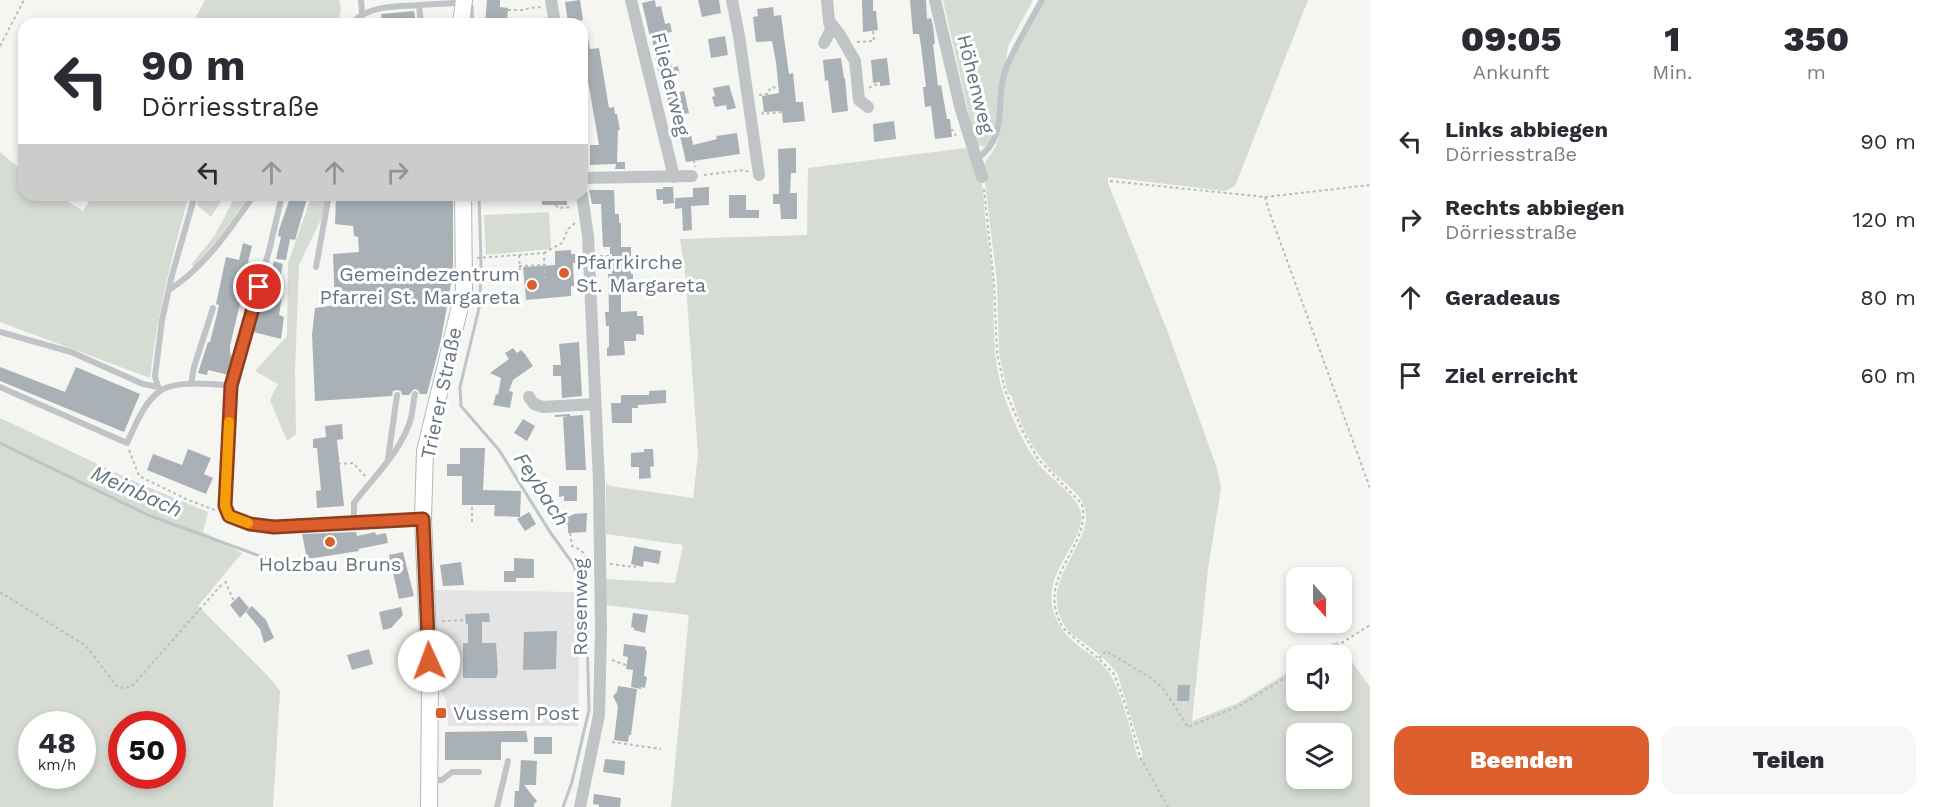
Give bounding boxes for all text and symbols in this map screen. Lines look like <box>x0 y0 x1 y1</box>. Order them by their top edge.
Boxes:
text: 09:05 <box>1461 18 1562 60</box>
text: 1 <box>1664 18 1680 60</box>
text: 350 <box>1783 18 1849 60</box>
street label: Fliederweg <box>647 30 696 139</box>
street label: Höhenweg <box>952 32 1000 136</box>
text: 90 m <box>141 41 245 90</box>
icon: left <box>42 42 120 120</box>
text: Ankunft <box>1473 60 1550 84</box>
text: Min. <box>1652 60 1692 84</box>
text: m <box>1807 60 1826 84</box>
text: Dörriesstraße <box>141 91 319 123</box>
text: Links abbiegen <box>1445 117 1608 142</box>
icon: left <box>1394 125 1427 158</box>
text: 90 m <box>1860 129 1916 154</box>
text: Dörriesstraße <box>1445 142 1577 166</box>
icon: left <box>192 156 225 189</box>
icon: ahead <box>255 156 288 189</box>
icon: ahead <box>318 156 351 189</box>
icon: right <box>381 156 414 189</box>
text: Rechts abbiegen <box>1445 195 1625 220</box>
icon: right <box>1394 203 1427 236</box>
text: 120 m <box>1852 207 1916 232</box>
text: Dörriesstraße <box>1445 220 1577 244</box>
place label: Pfarrkirche St. Margareta <box>576 250 706 297</box>
pin <box>233 261 284 312</box>
place label: Gemeindezentrum Pfarrei St. Margareta <box>320 262 520 309</box>
marker: Pfarrkirche St. Margareta <box>557 266 571 280</box>
icon: arrive <box>242 270 275 303</box>
marker: Gemeindezentrum Pfarrei St. Margareta <box>525 278 539 292</box>
icon: ahead <box>1394 281 1427 314</box>
text: Geradeaus <box>1445 285 1560 310</box>
text: 80 m <box>1860 285 1916 310</box>
street label: Trierer Straße <box>415 325 467 461</box>
icon: arrive <box>1394 359 1427 392</box>
text: Ziel erreicht <box>1445 363 1578 388</box>
text: 60 m <box>1860 363 1916 388</box>
water label: Feybach <box>509 447 575 531</box>
water label: Meinbach <box>88 460 186 522</box>
marker: Holzbau Bruns <box>323 535 337 549</box>
place label: Holzbau Bruns <box>259 552 401 576</box>
street label: Rosenweg <box>568 558 592 656</box>
north arrow <box>1286 567 1352 633</box>
map controls <box>1286 567 1352 789</box>
position arrow <box>397 629 461 693</box>
button: sound <box>1286 645 1352 711</box>
place label: Vussem Post <box>453 701 580 725</box>
marker: Vussem Post <box>434 706 448 720</box>
speed limit sign: 50 <box>108 711 186 789</box>
button: layers <box>1286 723 1352 789</box>
text: 48 <box>38 725 76 760</box>
button: Beenden <box>1394 726 1649 795</box>
button: Teilen <box>1661 726 1916 795</box>
text: km/h <box>38 756 76 774</box>

